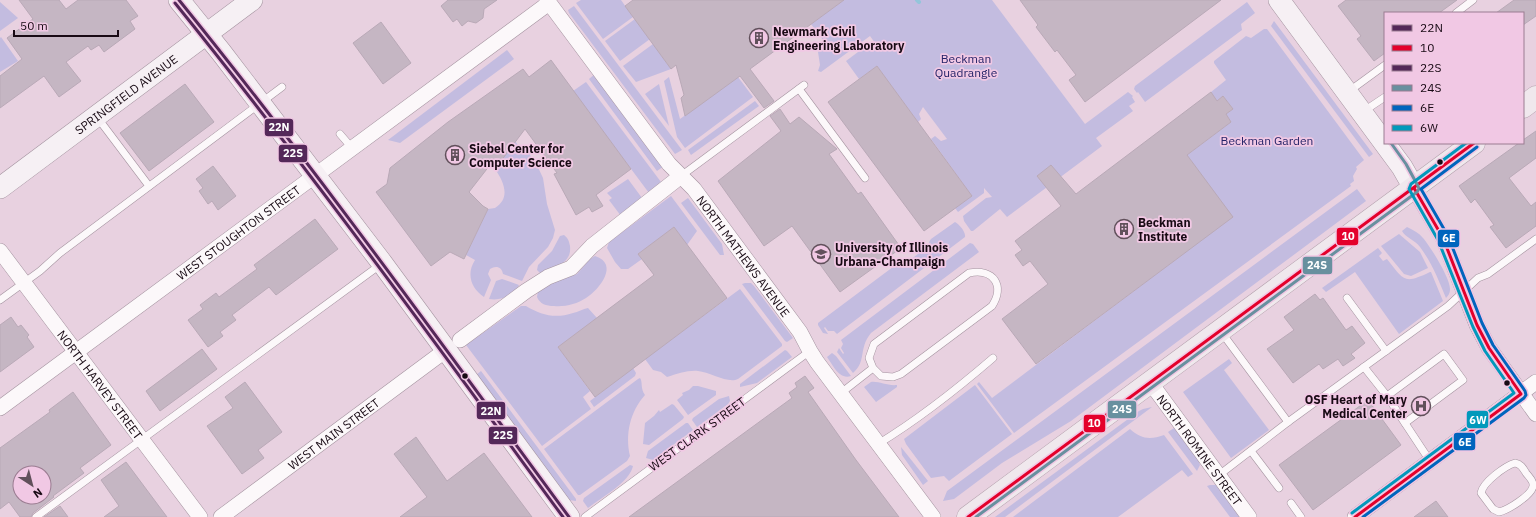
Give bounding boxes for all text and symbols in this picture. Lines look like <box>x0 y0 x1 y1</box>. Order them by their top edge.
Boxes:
scale bar <box>14 12 118 38</box>
legend <box>1384 12 1524 144</box>
text: 50 m <box>20 18 48 33</box>
text: 22N <box>1420 20 1443 35</box>
place label: Newmark Civil Engineering Laboratory <box>773 24 905 53</box>
building icon: Newmark Civil Engineering Laboratory <box>748 27 770 49</box>
text: 10 <box>1420 40 1434 55</box>
street label: SPRINGFIELD AVENUE <box>72 51 180 137</box>
park label: Beckman Quadrangle <box>935 51 998 80</box>
text: 22S <box>1420 60 1441 75</box>
text: 24S <box>1420 80 1441 95</box>
text: 6E <box>1420 100 1434 115</box>
line badge: 22N <box>264 118 294 137</box>
text: 22N <box>268 120 290 134</box>
text: 6W <box>1420 120 1438 135</box>
park label: Beckman Garden <box>1221 133 1313 148</box>
place label: Siebel Center for Computer Science <box>469 141 572 170</box>
line badge: 22S <box>278 144 308 163</box>
building icon: Siebel Center for Computer Science <box>444 144 466 166</box>
text: 22S <box>283 146 303 160</box>
unlabelled marker <box>1435 157 1445 167</box>
street label: WEST STOUGHTON STREET <box>173 182 303 283</box>
street label: NORTH MATHEWS AVENUE <box>694 192 793 320</box>
place label: Beckman Institute <box>1138 215 1191 244</box>
building icon: Beckman Institute <box>1113 218 1135 240</box>
line badge: 10 <box>1336 227 1359 246</box>
text: 10 <box>1341 229 1355 243</box>
line badge: 6E <box>1437 229 1460 248</box>
text: 6E <box>1442 231 1456 245</box>
place label: University of Illinois Urbana-Champaign <box>835 240 948 269</box>
school or university icon: University of Illinois Urbana-Champaign <box>810 243 832 265</box>
line badge: 24S <box>1302 256 1333 275</box>
text: 24S <box>1307 258 1327 272</box>
street label: NORTH HARVEY STREET <box>55 327 146 442</box>
unlabelled marker <box>460 371 470 381</box>
unlabelled marker <box>1502 378 1512 388</box>
street label: NORTH ROMINE STREET <box>1154 391 1245 508</box>
place label: OSF Heart of Mary Medical Center <box>1305 392 1408 421</box>
street label: WEST CLARK STREET <box>646 394 748 474</box>
street label: WEST MAIN STREET <box>285 395 382 472</box>
hospital icon: OSF Heart of Mary Medical Center <box>1410 395 1432 417</box>
line badge: 24S <box>1107 400 1137 419</box>
line badge: 22N <box>476 401 506 420</box>
text: 24S <box>1112 402 1132 416</box>
text: 22N <box>480 404 502 418</box>
line badge: 6W <box>1466 410 1489 429</box>
text: 6W <box>1469 413 1487 427</box>
line badge: 10 <box>1083 414 1106 433</box>
text: 10 <box>1087 416 1101 430</box>
line badge: 22S <box>488 426 518 445</box>
text: 22S <box>493 428 513 442</box>
line badge: 6E <box>1453 432 1476 451</box>
text: 6E <box>1458 435 1472 449</box>
north arrow <box>12 465 52 505</box>
text: N <box>31 485 45 501</box>

